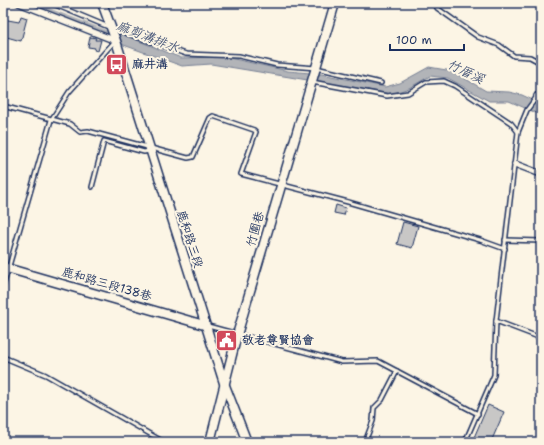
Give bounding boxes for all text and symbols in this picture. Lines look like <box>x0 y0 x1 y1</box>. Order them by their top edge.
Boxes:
water label: 麻剪溝排水 <box>114 17 182 56</box>
scale bar <box>390 26 464 52</box>
text: 100 m <box>396 32 432 48</box>
bus stop icon: 麻井溝 <box>104 51 130 77</box>
water label: 竹厝溪 <box>445 55 488 88</box>
place label: 麻井溝 <box>132 56 168 72</box>
street label: 鹿和路三段 <box>173 208 207 270</box>
street label: 竹圍巷 <box>242 209 268 249</box>
street label: 鹿和路三段138巷 <box>60 264 154 304</box>
public building icon: 敬老尊賢協會 <box>213 327 239 353</box>
place label: 敬老尊賢協會 <box>242 332 314 348</box>

